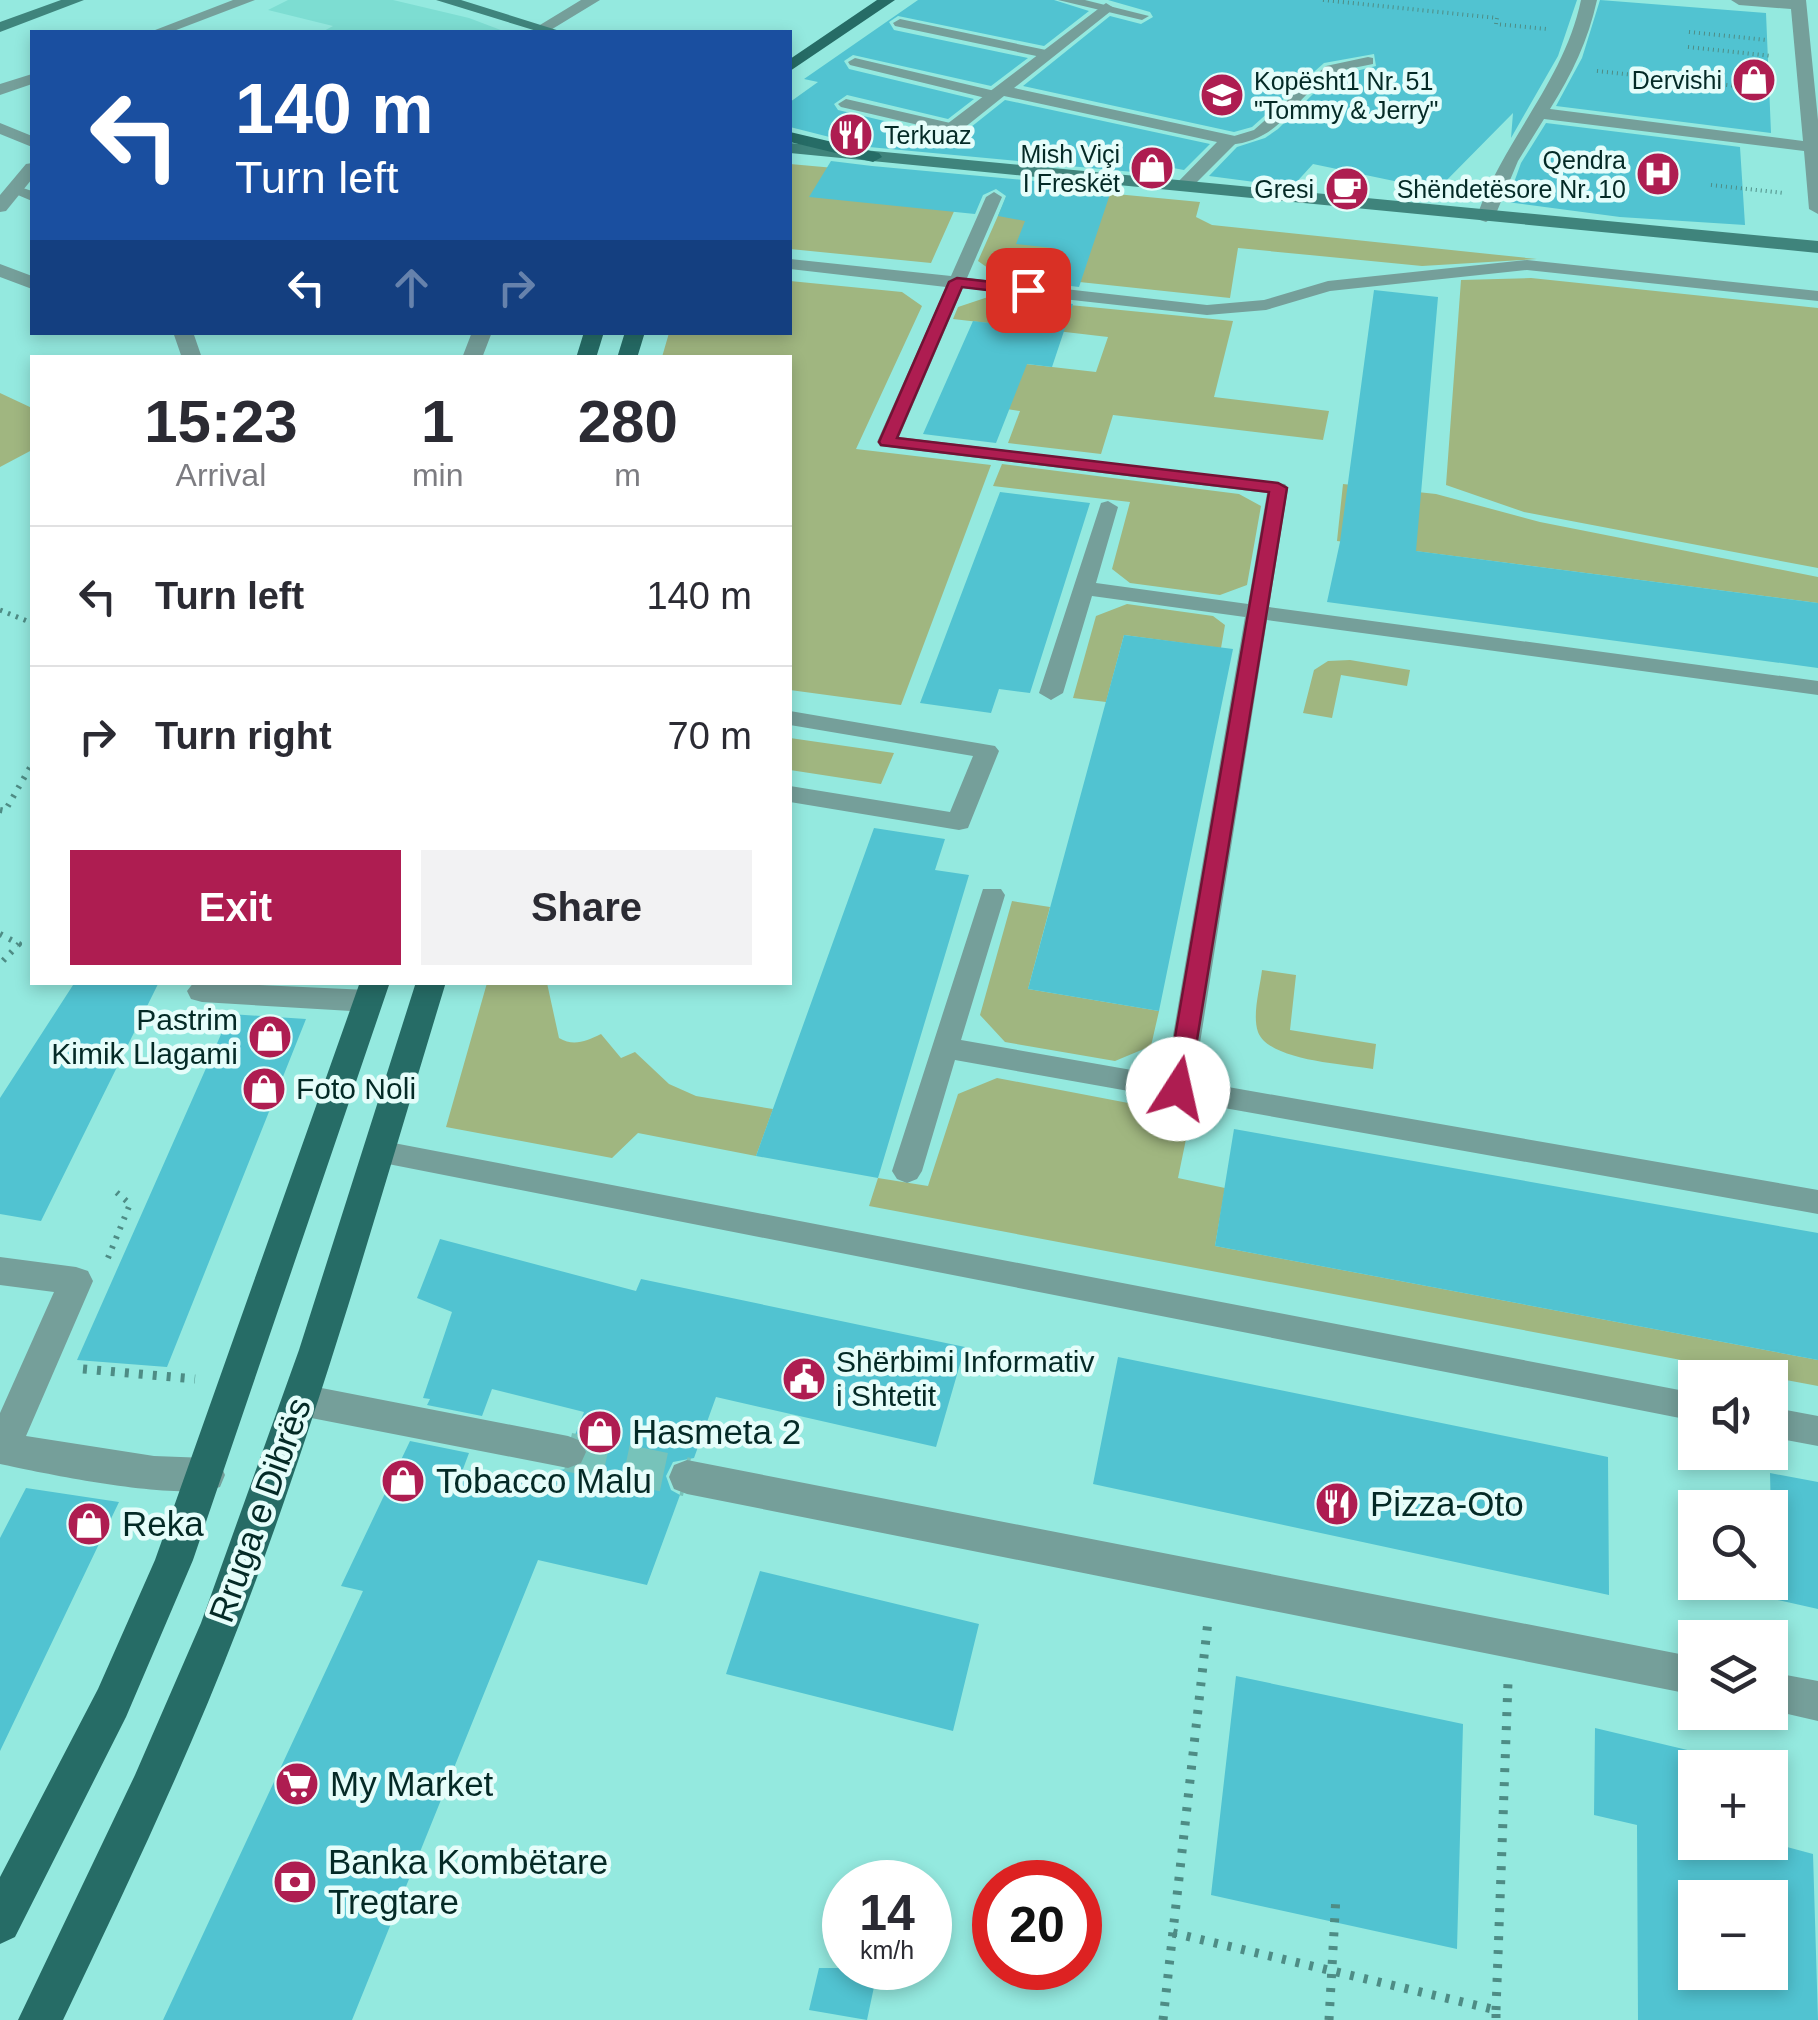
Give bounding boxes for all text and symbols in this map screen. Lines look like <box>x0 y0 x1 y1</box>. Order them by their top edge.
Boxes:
shop icon: Dervishi <box>1731 57 1777 103</box>
place label: Dervishi <box>1632 66 1722 94</box>
place label: Kopësht1 Nr. 51 "Tommy & Jerry" <box>1254 67 1438 124</box>
icon: left <box>70 70 200 200</box>
text: 140 m <box>235 70 433 148</box>
school or university icon: Kopësht1 Nr. 51 "Tommy & Jerry" <box>1199 72 1245 118</box>
restaurant icon: Terkuaz <box>828 112 874 158</box>
place label: Terkuaz <box>884 121 972 149</box>
place label: Mish Viçi I Freskët <box>1020 140 1120 197</box>
shop icon: Mish Viçi I Freskët <box>1129 145 1175 191</box>
place label: Qendra Shëndetësore Nr. 10 <box>1397 146 1626 203</box>
hospital icon: Qendra Shëndetësore Nr. 10 <box>1635 151 1681 197</box>
text: Turn left <box>235 152 398 203</box>
cafe icon: Gresi <box>1324 166 1370 212</box>
place label: Gresi <box>1254 175 1314 203</box>
pin <box>986 248 1071 333</box>
icon: left <box>279 260 334 315</box>
icon: ahead <box>384 260 439 315</box>
icon: right <box>489 260 544 315</box>
icon: arrive <box>1001 263 1056 318</box>
text: 15:23 <box>144 388 298 455</box>
text: 1 <box>421 388 454 455</box>
text: 280 <box>578 388 678 455</box>
text: Arrival <box>176 457 266 493</box>
text: min <box>412 457 463 493</box>
text: m <box>614 457 641 493</box>
icon: left <box>70 569 125 624</box>
text: Turn left <box>155 575 304 617</box>
text: 140 m <box>646 575 752 617</box>
icon: right <box>70 709 125 764</box>
text: Turn right <box>155 715 332 757</box>
text: 70 m <box>668 715 752 757</box>
button: Exit <box>70 850 401 965</box>
button: Share <box>421 850 752 965</box>
place label: Pastrim Kimik Llagami <box>51 1003 238 1070</box>
shop icon: Pastrim Kimik Llagami <box>247 1014 293 1060</box>
position arrow <box>1126 1037 1230 1141</box>
shop icon: Foto Noli <box>241 1066 287 1112</box>
place label: Foto Noli <box>296 1072 416 1105</box>
place label: Shërbimi Informativ i Shtetit <box>836 1345 1094 1412</box>
public building icon: Shërbimi Informativ i Shtetit <box>781 1356 827 1402</box>
map controls <box>1678 1360 1788 1990</box>
button: sound <box>1678 1360 1788 1470</box>
street label: Rruga e Dibrës <box>201 1393 318 1627</box>
shop icon: Hasmeta 2 <box>577 1409 623 1455</box>
place label: Hasmeta 2 <box>632 1412 801 1451</box>
shop icon: Tobacco Malu <box>380 1458 426 1504</box>
place label: Tobacco Malu <box>436 1461 652 1500</box>
restaurant icon: Pizza-Oto <box>1314 1481 1360 1527</box>
place label: Pizza-Oto <box>1370 1484 1524 1523</box>
button: search <box>1678 1490 1788 1600</box>
shop icon: Reka <box>66 1501 112 1547</box>
place label: Reka <box>122 1504 204 1543</box>
button: layers <box>1678 1620 1788 1730</box>
button: + <box>1678 1750 1788 1860</box>
supermarket icon: My Market <box>274 1761 320 1807</box>
place label: My Market <box>330 1764 494 1803</box>
place label: Banka Kombëtare Tregtare <box>328 1842 608 1921</box>
bank icon: Banka Kombëtare Tregtare <box>272 1859 318 1905</box>
speed limit sign: 20 <box>972 1860 1102 1990</box>
button: − <box>1678 1880 1788 1990</box>
text: 14 <box>859 1885 915 1941</box>
text: km/h <box>860 1936 914 1964</box>

